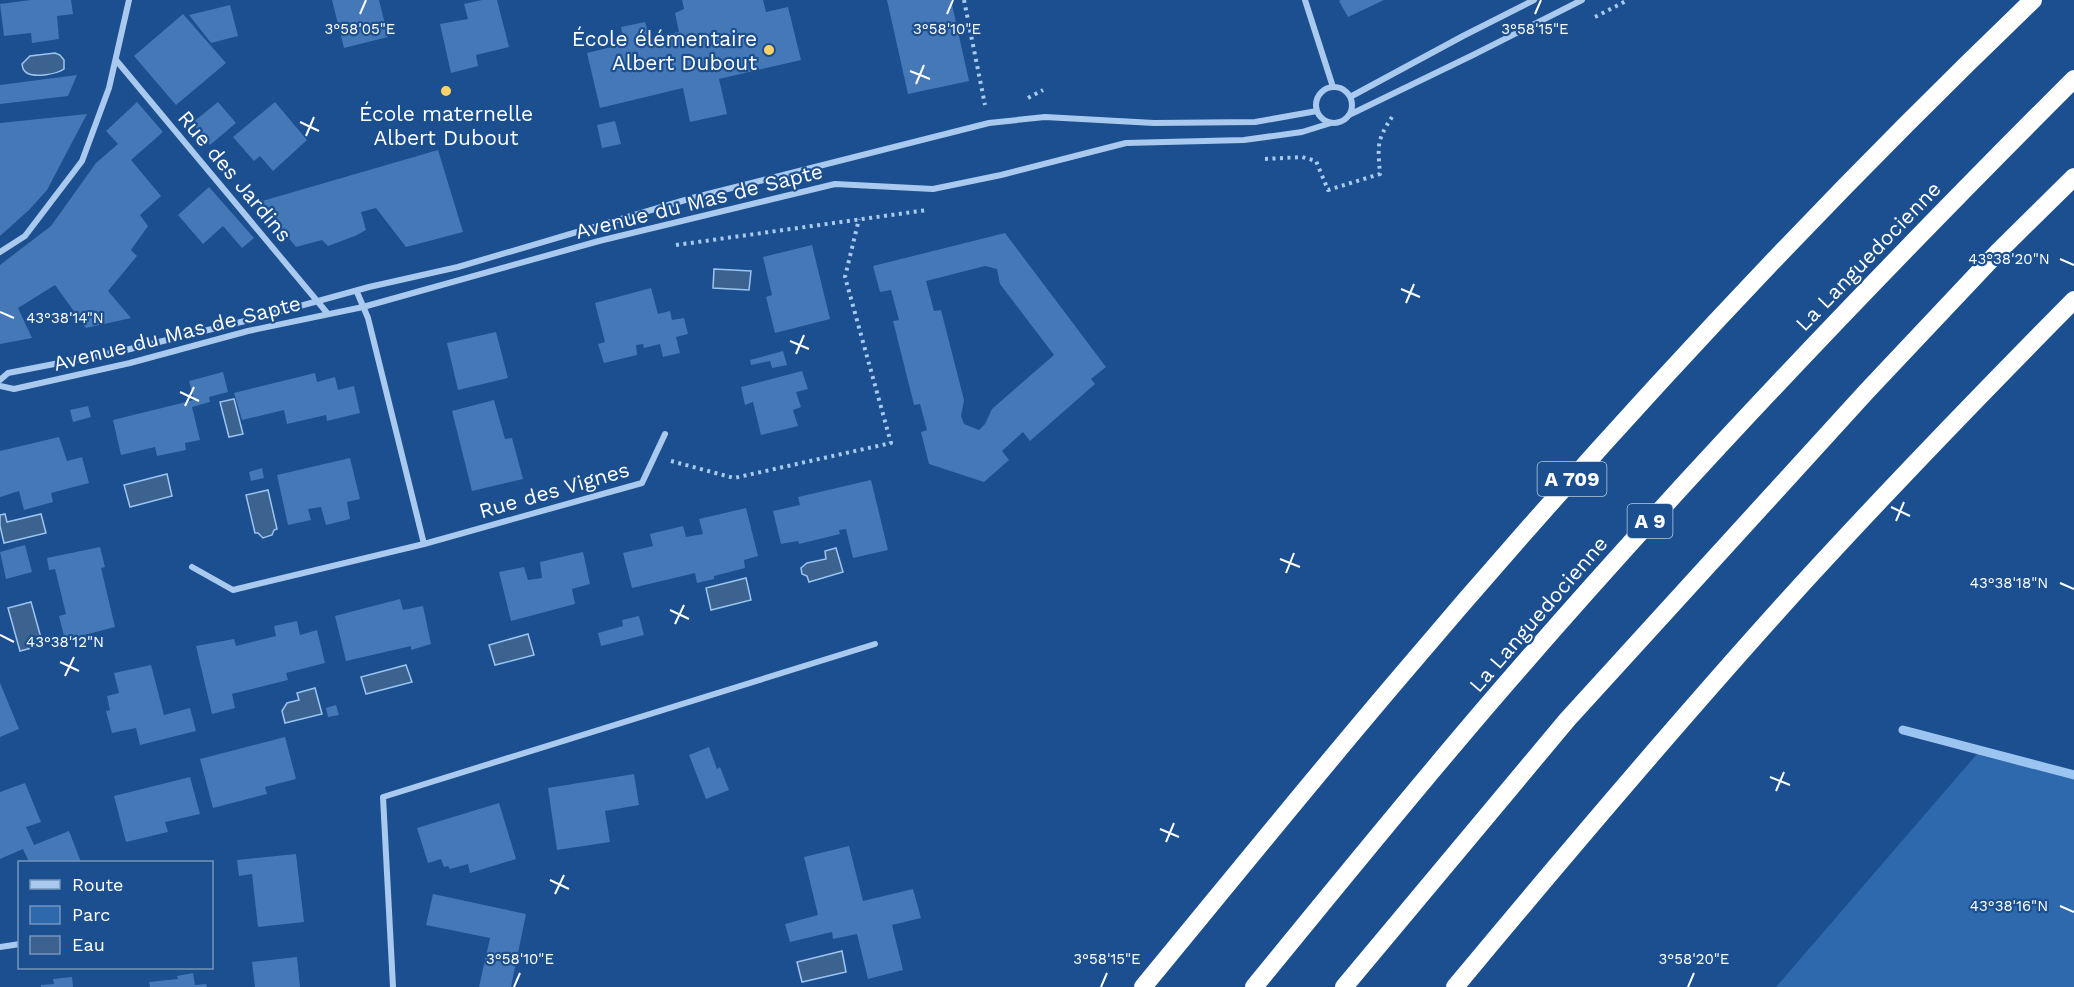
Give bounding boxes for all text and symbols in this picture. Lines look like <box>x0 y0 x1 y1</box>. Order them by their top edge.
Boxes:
text: 3°58'05"E <box>325 20 395 38</box>
text: 3°58'10"E <box>913 20 981 38</box>
text: 3°58'15"E <box>1501 20 1569 38</box>
place label: École élémentaire Albert Dubout <box>572 26 757 75</box>
marker: École élémentaire Albert Dubout <box>762 43 776 57</box>
marker: École maternelle Albert Dubout <box>439 84 453 98</box>
place label: École maternelle Albert Dubout <box>359 101 533 150</box>
street label: Rue des Jardins <box>173 105 297 247</box>
street label: Avenue du Mas de Sapte <box>573 158 825 244</box>
street label: La Languedocienne <box>1790 176 1946 336</box>
text: 43°38'20"N <box>1968 250 2050 268</box>
street label: Avenue du Mas de Sapte <box>51 290 303 376</box>
text: 43°38'14"N <box>26 309 104 327</box>
street label: Rue des Vignes <box>476 457 632 523</box>
road number: A 709 <box>1538 462 1606 496</box>
road number: A 9 <box>1628 504 1672 538</box>
street label: La Languedocienne <box>1464 531 1612 697</box>
text: 43°38'18"N <box>1970 574 2048 592</box>
text: 43°38'12"N <box>26 633 104 651</box>
legend <box>18 861 213 969</box>
text: Route <box>72 874 124 895</box>
text: 43°38'16"N <box>1970 897 2048 915</box>
text: Parc <box>72 904 110 925</box>
text: Eau <box>72 934 105 955</box>
text: 3°58'10"E <box>486 950 554 968</box>
text: 3°58'15"E <box>1073 950 1141 968</box>
text: 3°58'20"E <box>1659 950 1729 968</box>

